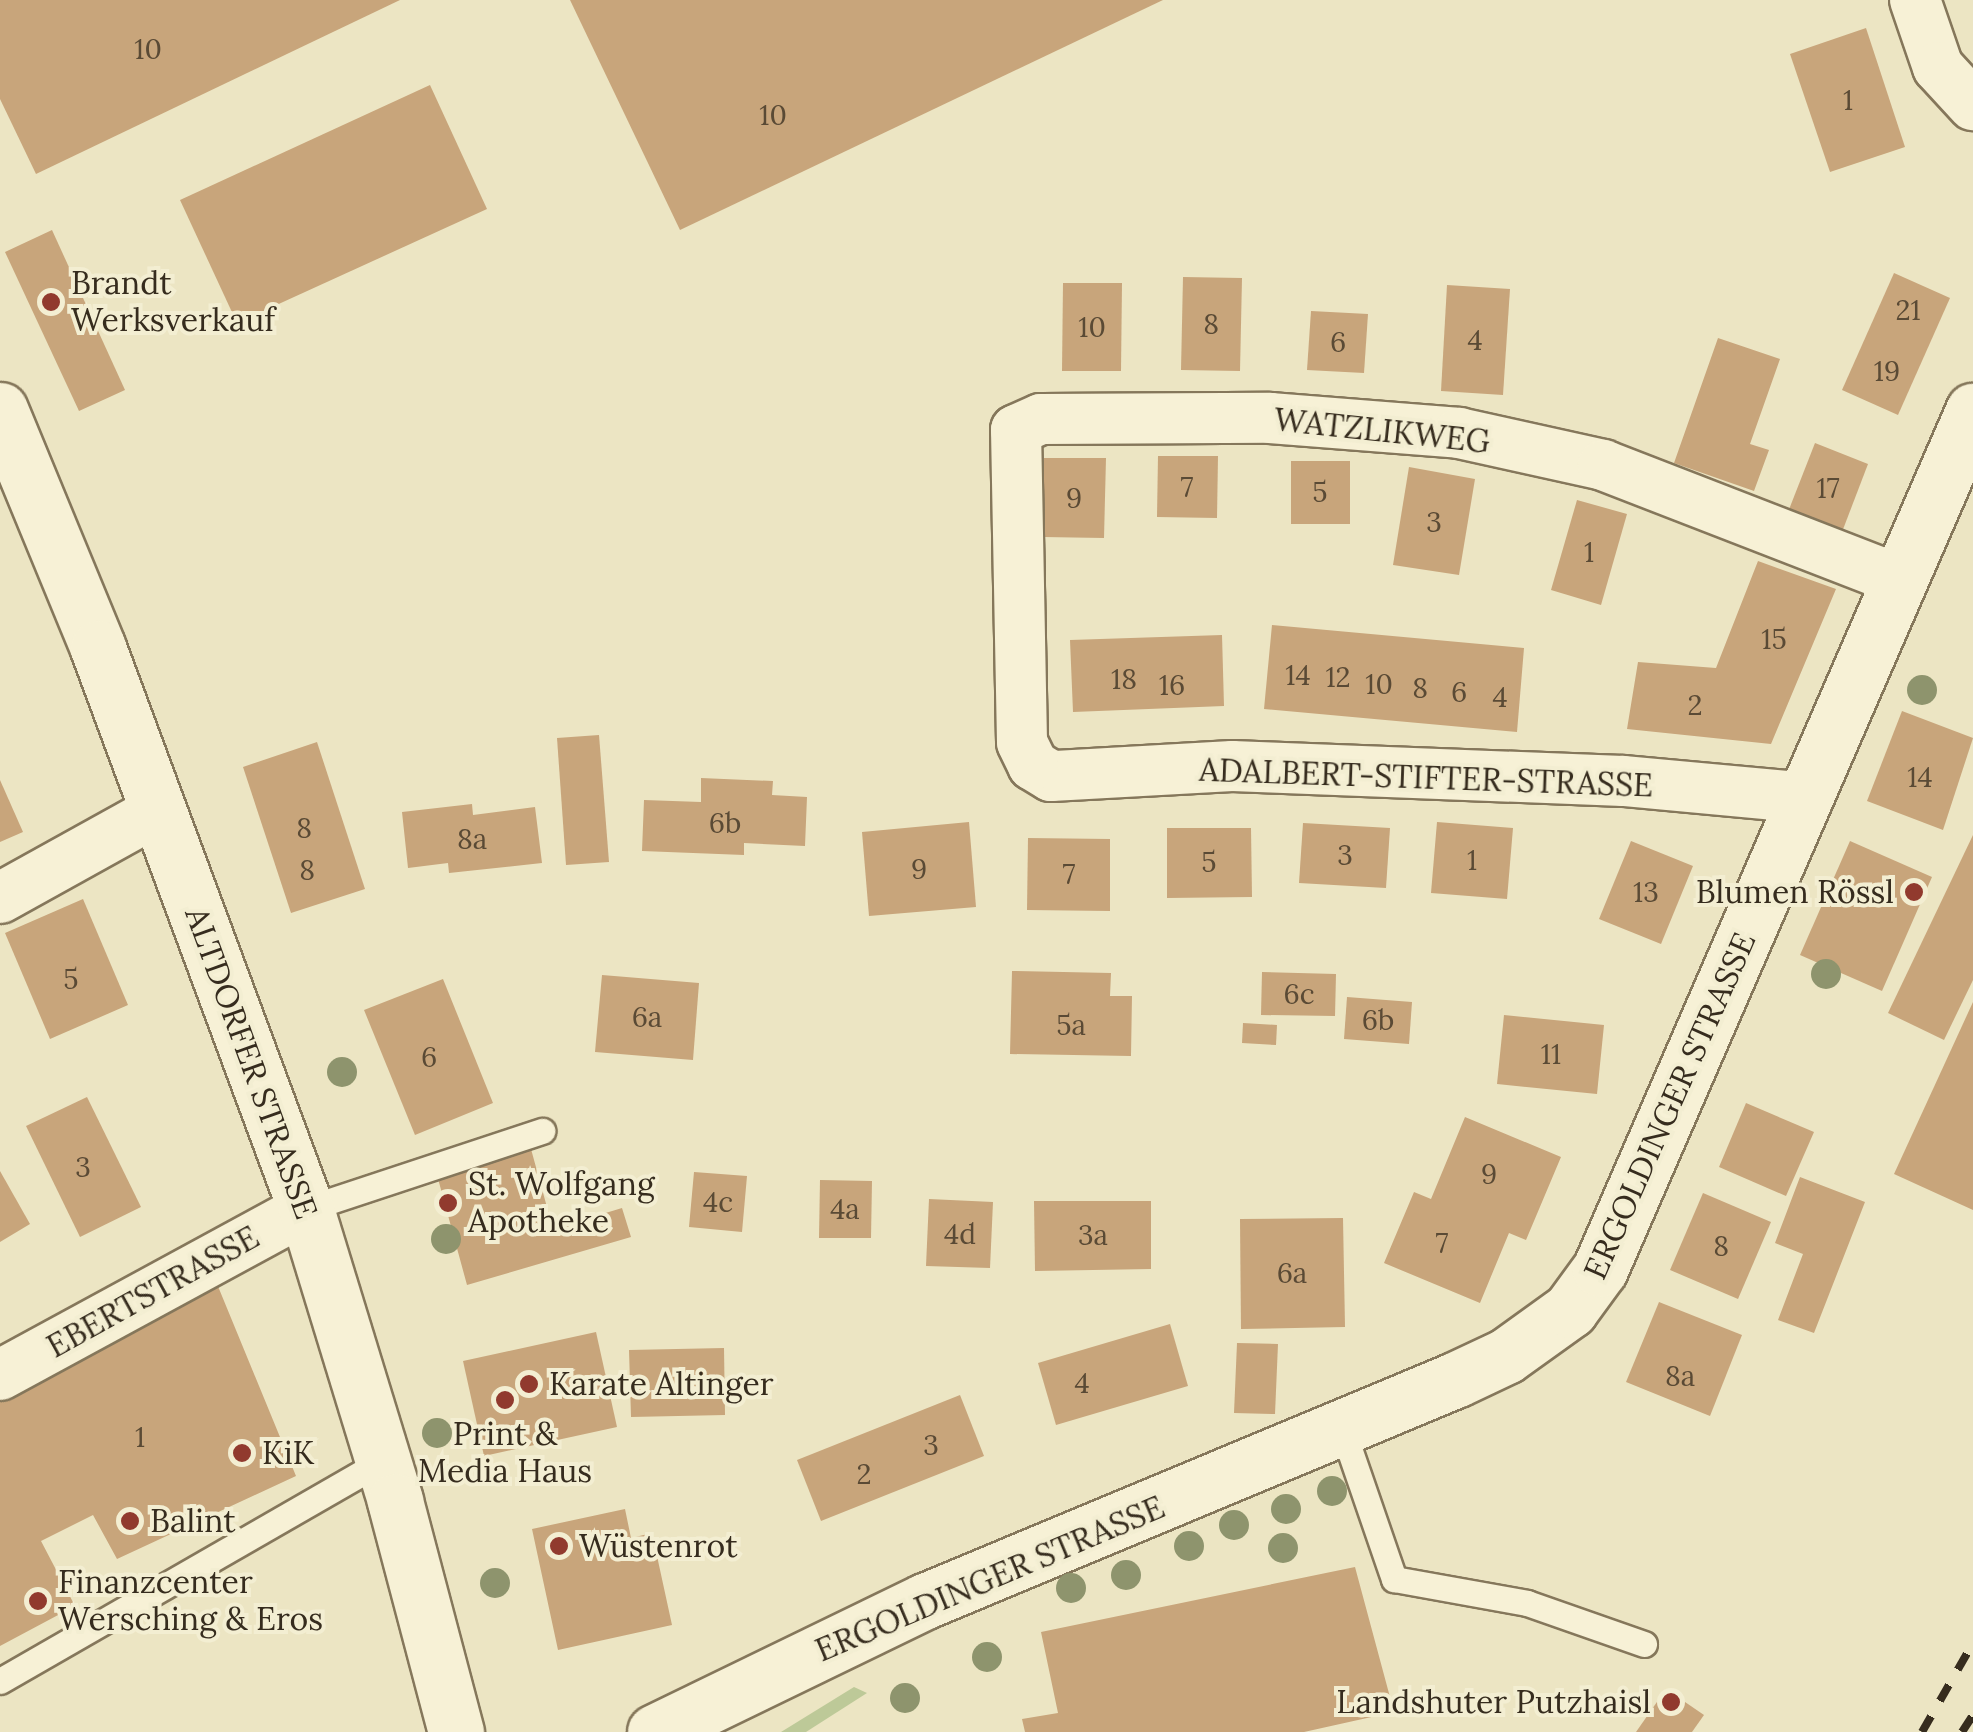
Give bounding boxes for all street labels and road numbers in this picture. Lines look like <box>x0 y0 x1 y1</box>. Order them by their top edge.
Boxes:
street label: WATZLIKWEG <box>1272 401 1492 461</box>
street label: ADALBERT-STIFTER-STRASSE <box>1198 751 1654 805</box>
street label: ALTDORFER STRASSE <box>177 902 325 1224</box>
street label: ERGOLDINGER STRASSE <box>1576 927 1764 1285</box>
street label: EBERTSTRASSE <box>40 1218 266 1366</box>
street label: ERGOLDINGER STRASSE <box>810 1488 1170 1670</box>

